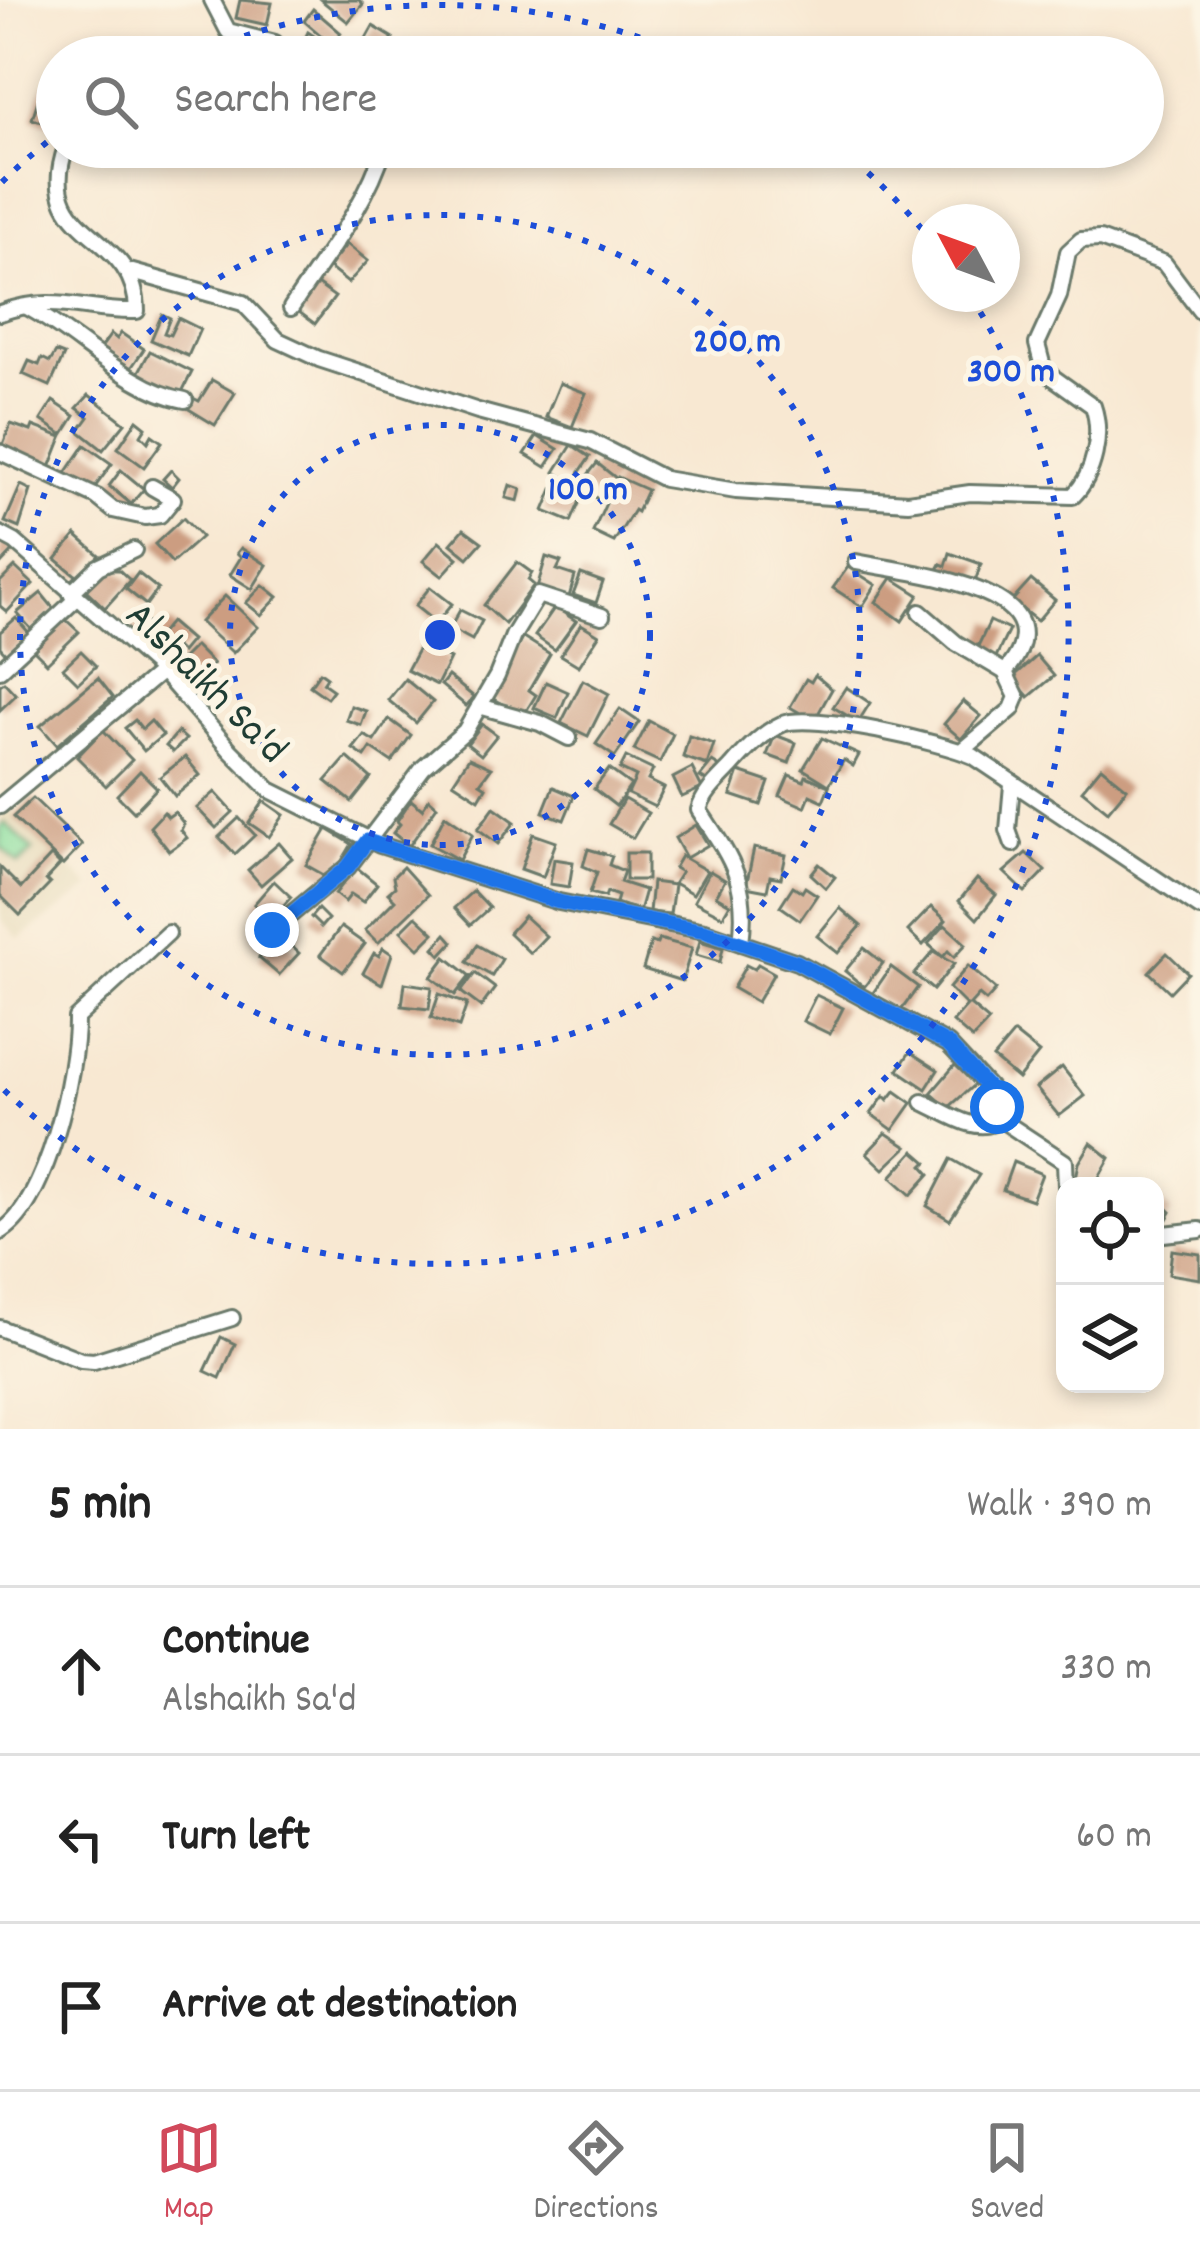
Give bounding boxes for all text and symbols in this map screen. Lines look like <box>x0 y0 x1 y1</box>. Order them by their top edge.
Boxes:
search box <box>36 36 1164 168</box>
icon: search <box>78 69 144 135</box>
text: Search here <box>174 70 377 134</box>
north arrow <box>912 204 1020 312</box>
text: 200 m <box>693 318 781 370</box>
text: 300 m <box>967 348 1055 400</box>
text: 100 m <box>548 466 628 518</box>
street label: Alshaikh Sa'd <box>109 590 299 780</box>
centre of rings <box>419 614 461 656</box>
route end <box>245 903 299 957</box>
route start <box>970 1080 1024 1134</box>
map controls <box>1056 1177 1164 1393</box>
button: locate <box>1056 1177 1164 1285</box>
button: layers <box>1056 1285 1164 1393</box>
text: 5 min <box>48 1471 151 1543</box>
text: Walk · 390 m <box>967 1480 1152 1535</box>
text: Continue <box>162 1611 310 1675</box>
icon: ahead <box>48 1638 114 1704</box>
text: 330 m <box>1060 1643 1152 1698</box>
text: Alshaikh Sa'd <box>162 1675 357 1730</box>
icon: left <box>48 1806 114 1872</box>
text: Turn left <box>162 1807 310 1871</box>
text: 60 m <box>1076 1811 1152 1866</box>
icon: arrive <box>48 1974 114 2040</box>
text: Arrive at destination <box>162 1975 517 2039</box>
tab: Map <box>156 2115 222 2234</box>
tab: Directions <box>534 2115 659 2234</box>
tab: Saved <box>970 2115 1044 2234</box>

